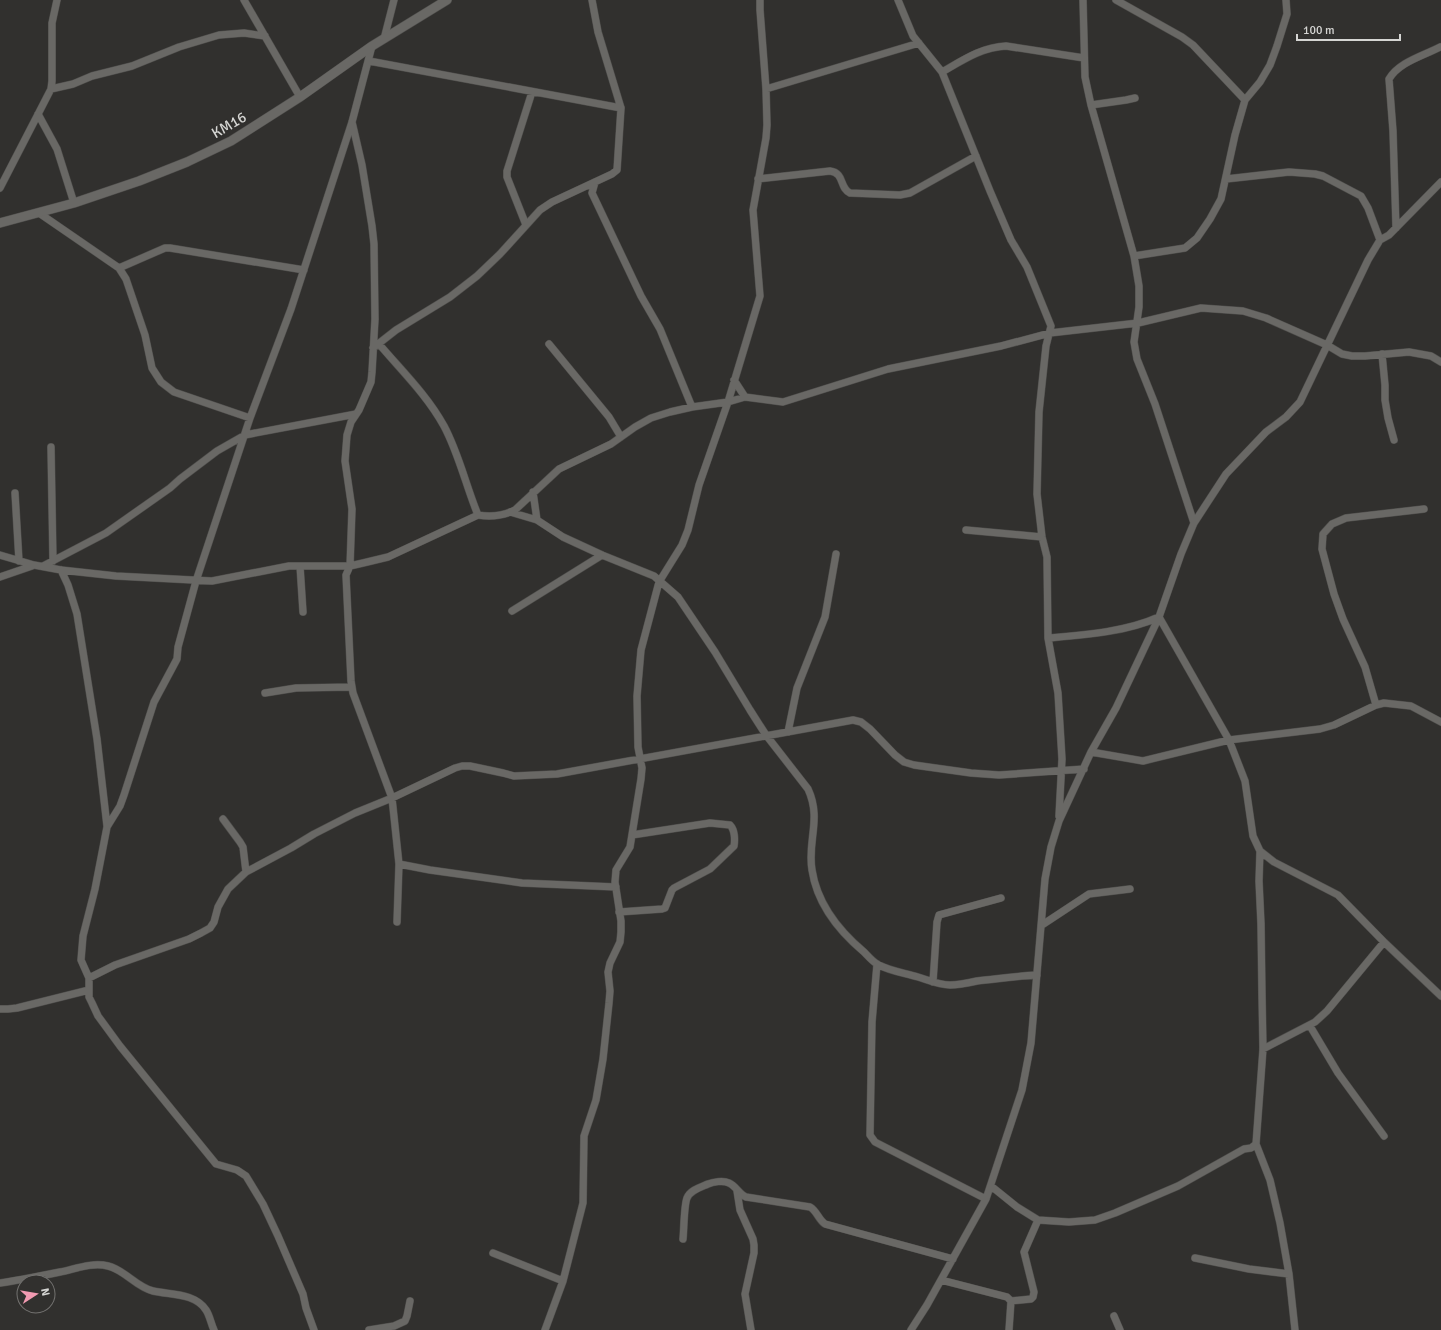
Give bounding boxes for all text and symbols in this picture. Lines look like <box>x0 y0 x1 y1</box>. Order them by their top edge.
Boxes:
scale bar <box>1297 16 1400 42</box>
text: 100 m <box>1303 23 1335 38</box>
street label: KM16 <box>208 108 250 142</box>
north arrow <box>16 1274 56 1314</box>
text: N <box>38 1287 52 1297</box>

